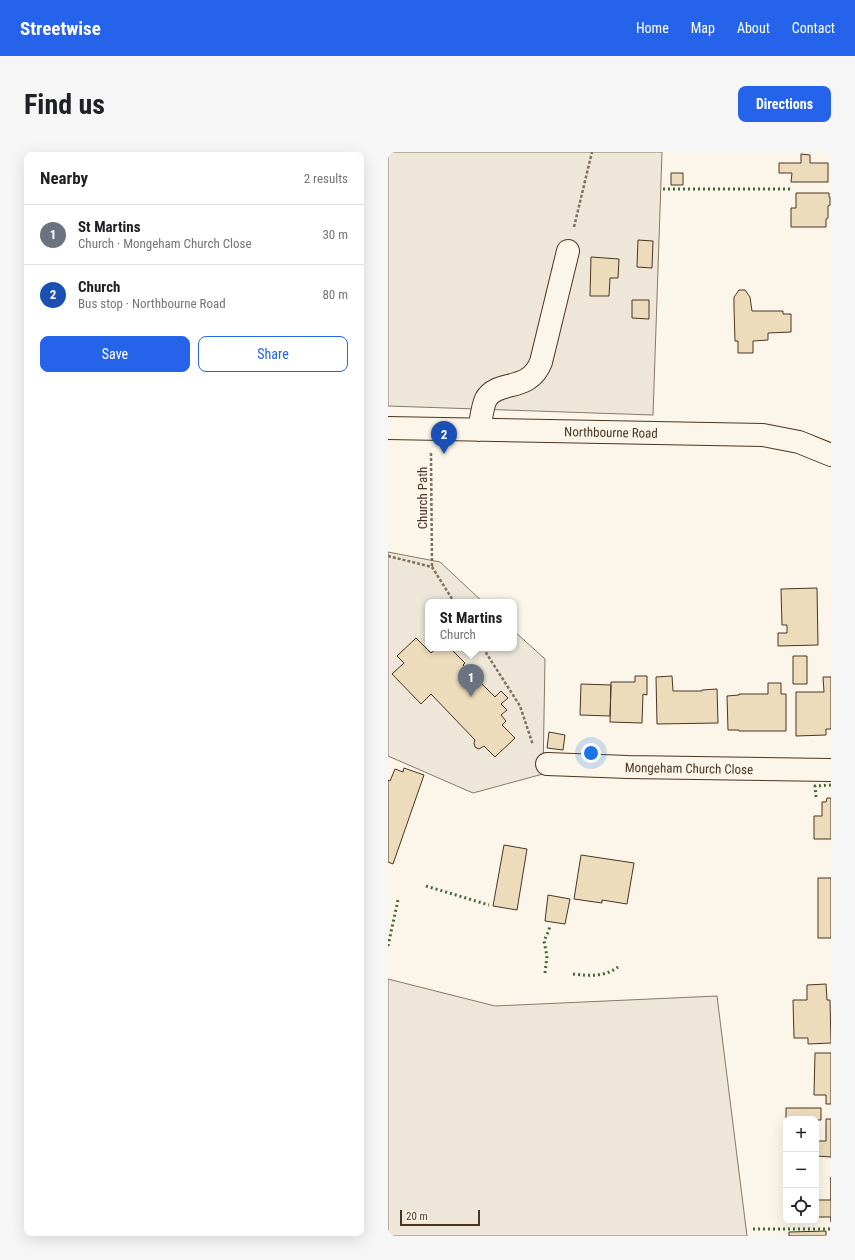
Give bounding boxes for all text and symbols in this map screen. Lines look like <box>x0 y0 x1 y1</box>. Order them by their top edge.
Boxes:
text: Streetwise <box>20 17 101 40</box>
text: Home <box>636 20 669 36</box>
text: Map <box>691 20 715 36</box>
text: About <box>737 20 770 36</box>
text: Contact <box>792 20 835 36</box>
button: Directions <box>738 86 831 122</box>
text: Find us <box>24 88 105 121</box>
text: Nearby <box>40 168 88 188</box>
text: 2 results <box>304 171 348 186</box>
text: St Martins <box>78 218 141 236</box>
text: 1 <box>50 227 56 242</box>
text: 30 m <box>322 227 348 242</box>
text: Church · Mongeham Church Close <box>78 236 252 251</box>
text: Church <box>78 278 120 296</box>
text: 2 <box>50 287 56 302</box>
text: 80 m <box>322 287 348 302</box>
text: Bus stop · Northbourne Road <box>78 296 226 311</box>
button: Save <box>40 336 190 372</box>
button: Share <box>198 336 348 372</box>
pin: 2 <box>431 421 457 454</box>
street label: Northbourne Road <box>564 424 658 441</box>
street label: Church Path <box>415 467 430 529</box>
popup <box>425 599 517 651</box>
text: St Martins <box>440 609 502 627</box>
text: Church <box>440 627 476 642</box>
pin: 1 <box>458 664 484 697</box>
your location <box>581 743 601 763</box>
street label: Mongeham Church Close <box>625 760 753 777</box>
map controls <box>783 1116 819 1224</box>
button: + <box>783 1116 819 1152</box>
button: − <box>783 1152 819 1188</box>
button: locate <box>783 1188 819 1224</box>
scale bar <box>400 1208 480 1227</box>
text: 20 m <box>406 1210 428 1223</box>

